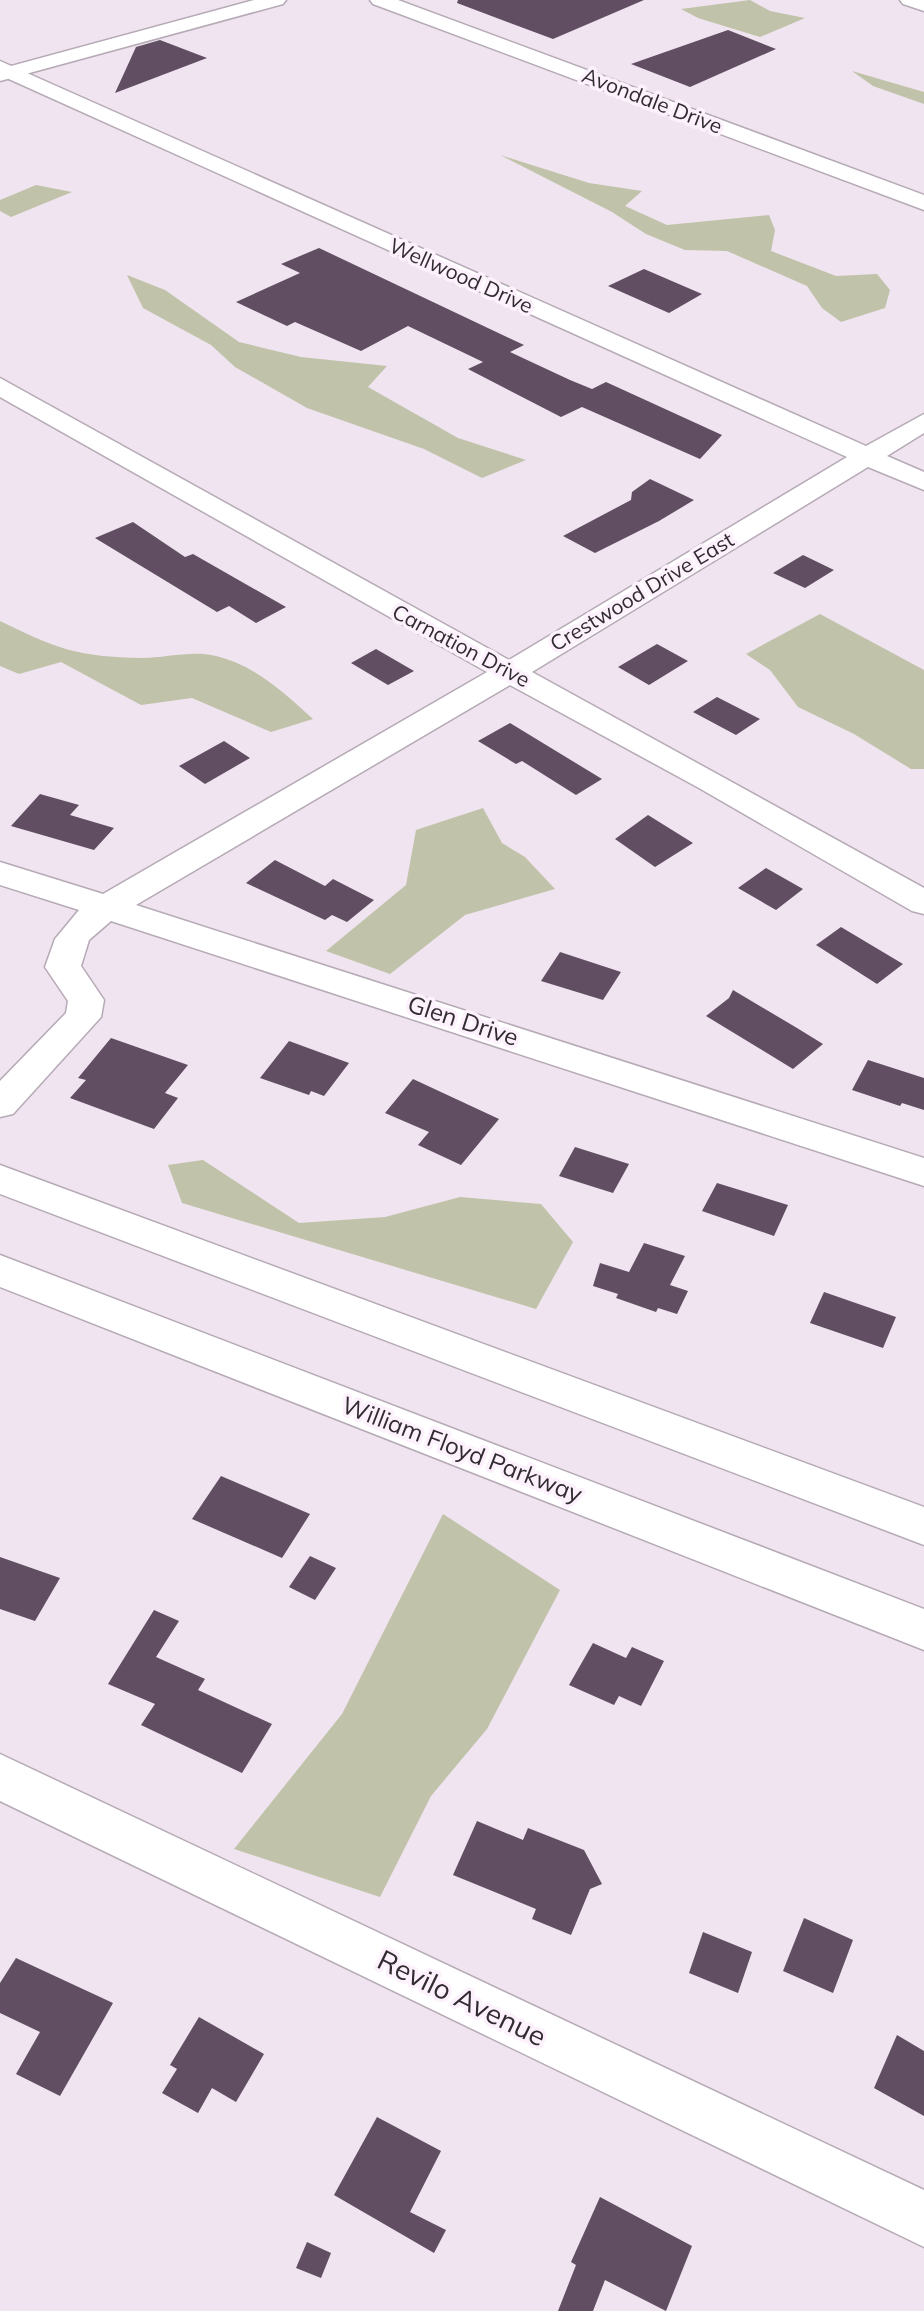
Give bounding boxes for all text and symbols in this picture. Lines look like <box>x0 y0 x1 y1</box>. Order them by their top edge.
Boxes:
street label: Avondale Drive <box>579 61 726 139</box>
street label: Wellwood Drive <box>386 232 537 318</box>
street label: Crestwood Drive East <box>545 526 738 656</box>
street label: Carnation Drive <box>388 598 535 692</box>
street label: Glen Drive <box>404 988 522 1052</box>
street label: William Floyd Parkway <box>338 1389 587 1509</box>
street label: Revilo Avenue <box>372 1942 552 2053</box>

